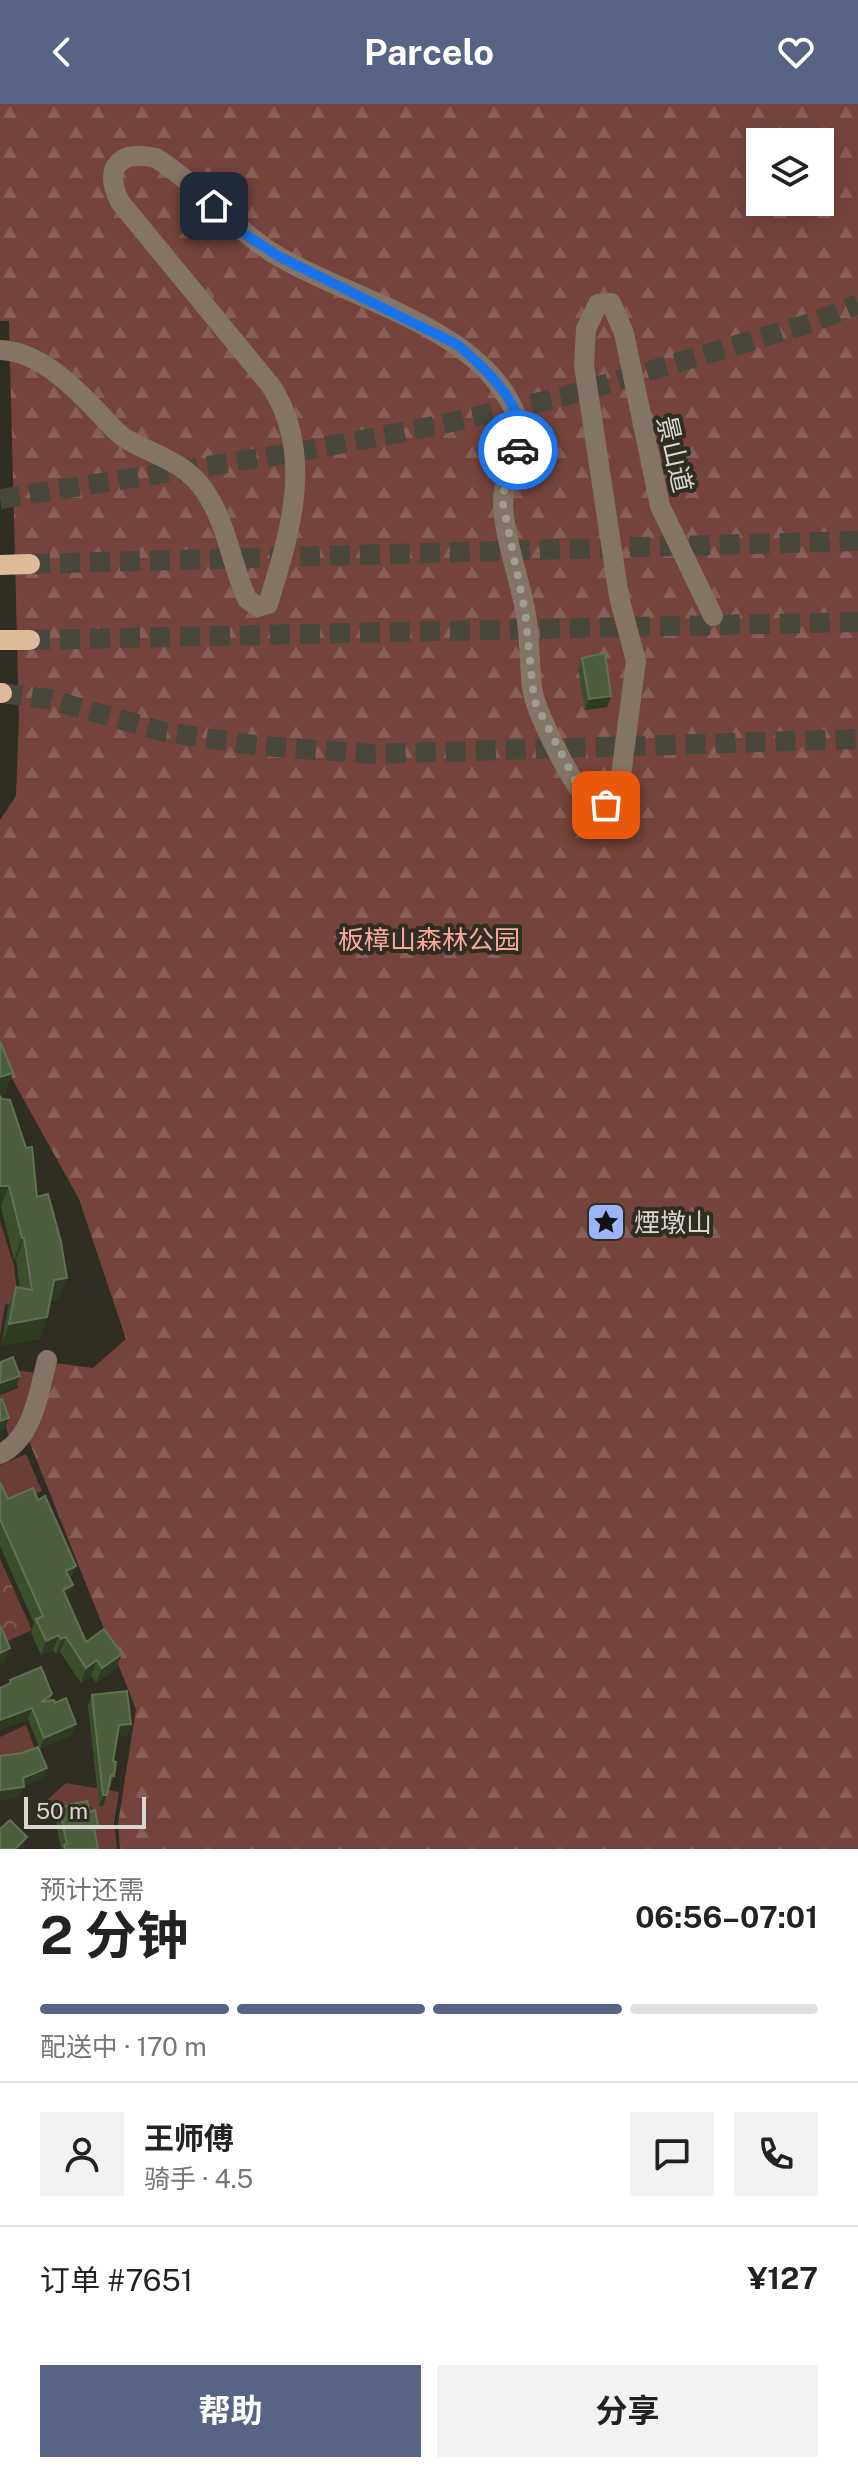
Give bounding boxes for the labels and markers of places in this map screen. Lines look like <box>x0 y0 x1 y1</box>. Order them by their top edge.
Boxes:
pin <box>180 172 248 240</box>
pin <box>572 771 640 839</box>
place icon: 煙墩山 <box>585 1201 627 1243</box>
place label: 煙墩山 <box>634 1207 712 1238</box>

